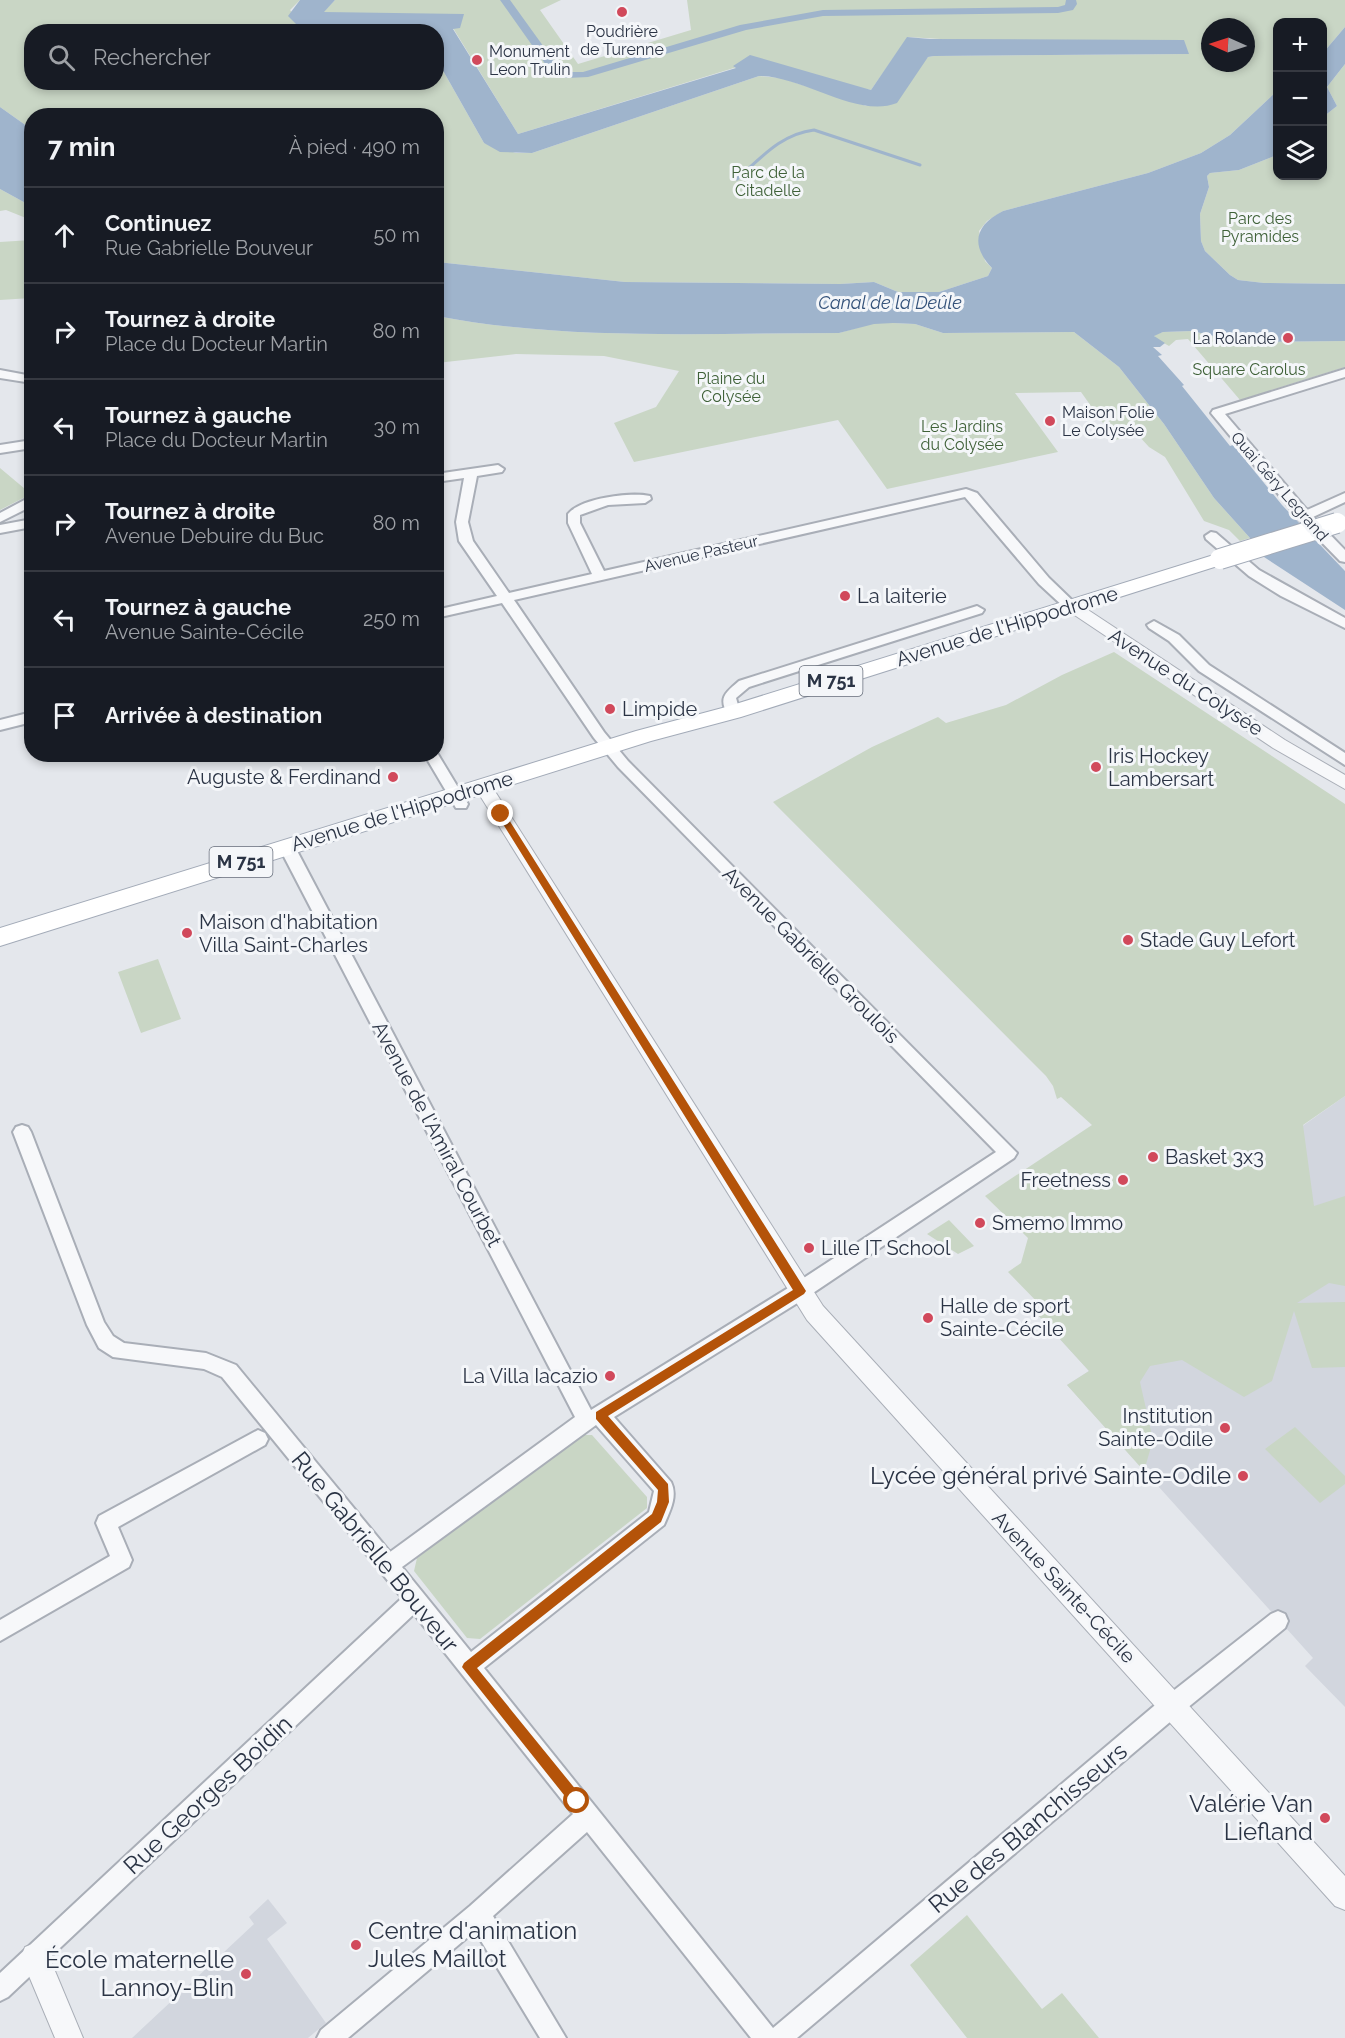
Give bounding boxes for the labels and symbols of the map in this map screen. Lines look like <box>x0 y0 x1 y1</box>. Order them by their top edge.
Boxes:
marker: Poudrière de Turenne <box>615 5 629 19</box>
north arrow <box>1201 18 1255 72</box>
place label: Poudrière de Turenne <box>580 22 664 59</box>
place label: Monument Leon Trulin <box>489 42 571 79</box>
marker: Monument Leon Trulin <box>470 53 484 67</box>
park label: Parc de la Citadelle <box>731 163 805 200</box>
park label: Parc des Pyramides <box>1221 209 1299 246</box>
water label: Canal de la Deûle <box>818 292 962 313</box>
place label: La Rolande <box>1192 329 1276 348</box>
marker: La Rolande <box>1281 331 1295 345</box>
park label: Square Carolus <box>1193 360 1306 379</box>
park label: Plaine du Colysée <box>697 369 765 406</box>
place label: Maison Folie Le Colysée <box>1062 403 1154 440</box>
marker: Maison Folie Le Colysée <box>1043 414 1057 428</box>
park label: Les Jardins du Colysée <box>920 417 1004 454</box>
street label: Quai Géry Legrand <box>1227 428 1332 545</box>
street label: Avenue Pasteur <box>642 531 760 576</box>
street label: Avenue de l'Hippodrome <box>893 581 1121 671</box>
place label: La laiterie <box>857 584 947 608</box>
marker: La laiterie <box>838 589 852 603</box>
street label: Avenue du Colysée <box>1104 623 1268 741</box>
road number: M 751 <box>800 666 862 696</box>
place label: Limpide <box>622 697 698 721</box>
marker: Limpide <box>603 702 617 716</box>
place label: Iris Hockey Lambersart <box>1108 744 1215 791</box>
marker: Iris Hockey Lambersart <box>1089 760 1103 774</box>
place label: Auguste & Ferdinand <box>187 765 381 789</box>
street label: Avenue de l'Hippodrome <box>288 766 516 856</box>
marker: Auguste & Ferdinand <box>386 770 400 784</box>
route end <box>487 800 513 826</box>
road number: M 751 <box>210 847 272 877</box>
street label: Avenue Gabrielle Groulois <box>718 862 904 1048</box>
place label: Maison d'habitation Villa Saint-Charles <box>199 910 378 957</box>
marker: Maison d'habitation Villa Saint-Charles <box>180 926 194 940</box>
place label: Stade Guy Lefort <box>1140 928 1296 952</box>
marker: Stade Guy Lefort <box>1121 933 1135 947</box>
street label: Avenue de l'Amiral Courbet <box>367 1017 507 1251</box>
place label: Basket 3x3 <box>1165 1145 1264 1169</box>
marker: Basket 3x3 <box>1146 1150 1160 1164</box>
place label: Freetness <box>1020 1168 1111 1192</box>
marker: Freetness <box>1116 1173 1130 1187</box>
place label: Smemo Immo <box>992 1211 1123 1235</box>
marker: Smemo Immo <box>973 1216 987 1230</box>
place label: Lille IT School <box>821 1236 951 1260</box>
marker: Lille IT School <box>802 1241 816 1255</box>
place label: Halle de sport Sainte-Cécile <box>940 1294 1070 1341</box>
marker: Halle de sport Sainte-Cécile <box>921 1311 935 1325</box>
place label: La Villa Iacazio <box>462 1364 598 1388</box>
marker: La Villa Iacazio <box>603 1369 617 1383</box>
place label: Institution Sainte-Odile <box>1098 1404 1213 1451</box>
marker: Institution Sainte-Odile <box>1218 1421 1232 1435</box>
street label: Rue Gabrielle Bouveur <box>286 1446 466 1658</box>
place label: Lycée général privé Sainte-Odile <box>870 1461 1231 1490</box>
marker: Lycée général privé Sainte-Odile <box>1236 1469 1250 1483</box>
street label: Avenue Sainte-Cécile <box>987 1506 1141 1668</box>
street label: Rue Georges Boidin <box>117 1709 298 1880</box>
street label: Rue des Blanchisseurs <box>923 1736 1133 1919</box>
route start <box>563 1787 589 1813</box>
place label: Valérie Van Liefland <box>1189 1789 1313 1846</box>
marker: Valérie Van Liefland <box>1318 1811 1332 1825</box>
place label: Centre d'animation Jules Maillot <box>368 1916 577 1973</box>
marker: Centre d'animation Jules Maillot <box>349 1938 363 1952</box>
place label: École maternelle Lannoy-Blin <box>45 1945 234 2002</box>
marker: École maternelle Lannoy-Blin <box>239 1967 253 1981</box>

